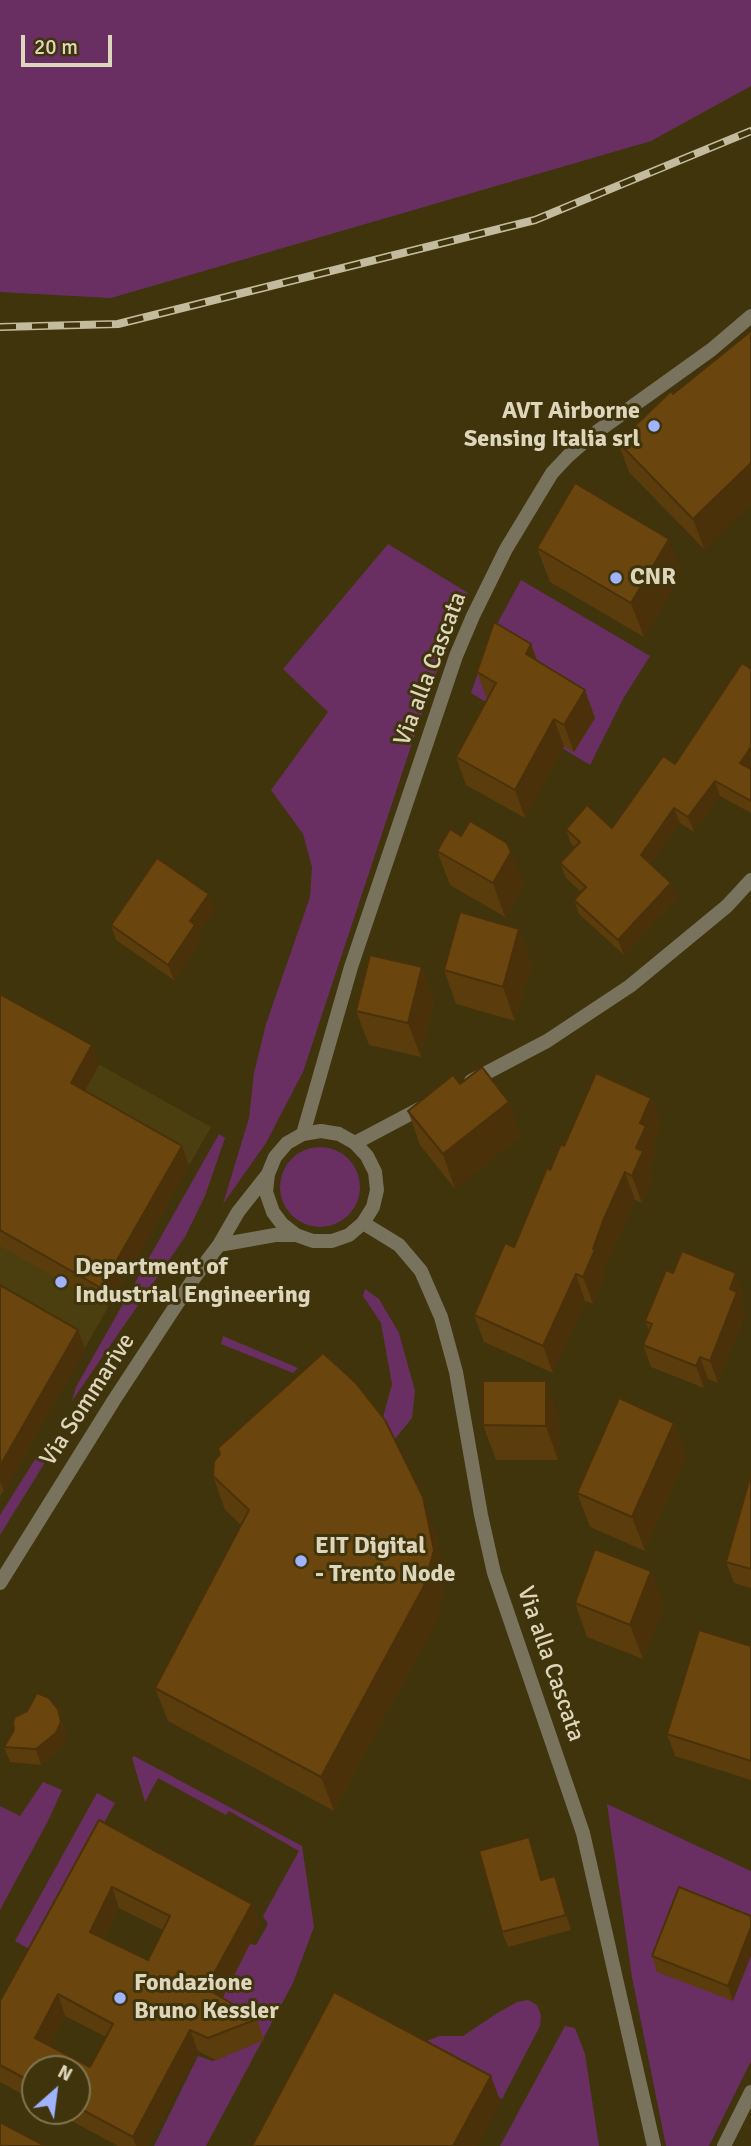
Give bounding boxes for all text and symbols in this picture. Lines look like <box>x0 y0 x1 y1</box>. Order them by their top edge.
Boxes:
scale bar <box>24 21 116 65</box>
text: 20 m <box>34 34 78 60</box>
place label: AVT Airborne Sensing Italia srl <box>464 398 640 454</box>
marker: AVT Airborne Sensing Italia srl <box>646 418 662 434</box>
place label: CNR <box>630 564 676 592</box>
marker: CNR <box>608 570 624 586</box>
street label: Via alla Cascata <box>389 588 473 750</box>
place label: Department of Industrial Engineering <box>75 1254 311 1310</box>
marker: Department of Industrial Engineering <box>53 1274 69 1290</box>
street label: Via Sommarive <box>35 1328 141 1472</box>
place label: EIT Digital - Trento Node <box>315 1533 455 1589</box>
marker: EIT Digital - Trento Node <box>293 1553 309 1569</box>
street label: Via alla Cascata <box>510 1583 590 1745</box>
place label: Fondazione Bruno Kessler <box>134 1970 279 2026</box>
marker: Fondazione Bruno Kessler <box>112 1990 128 2006</box>
north arrow <box>21 2055 91 2125</box>
text: N <box>53 2060 76 2087</box>

